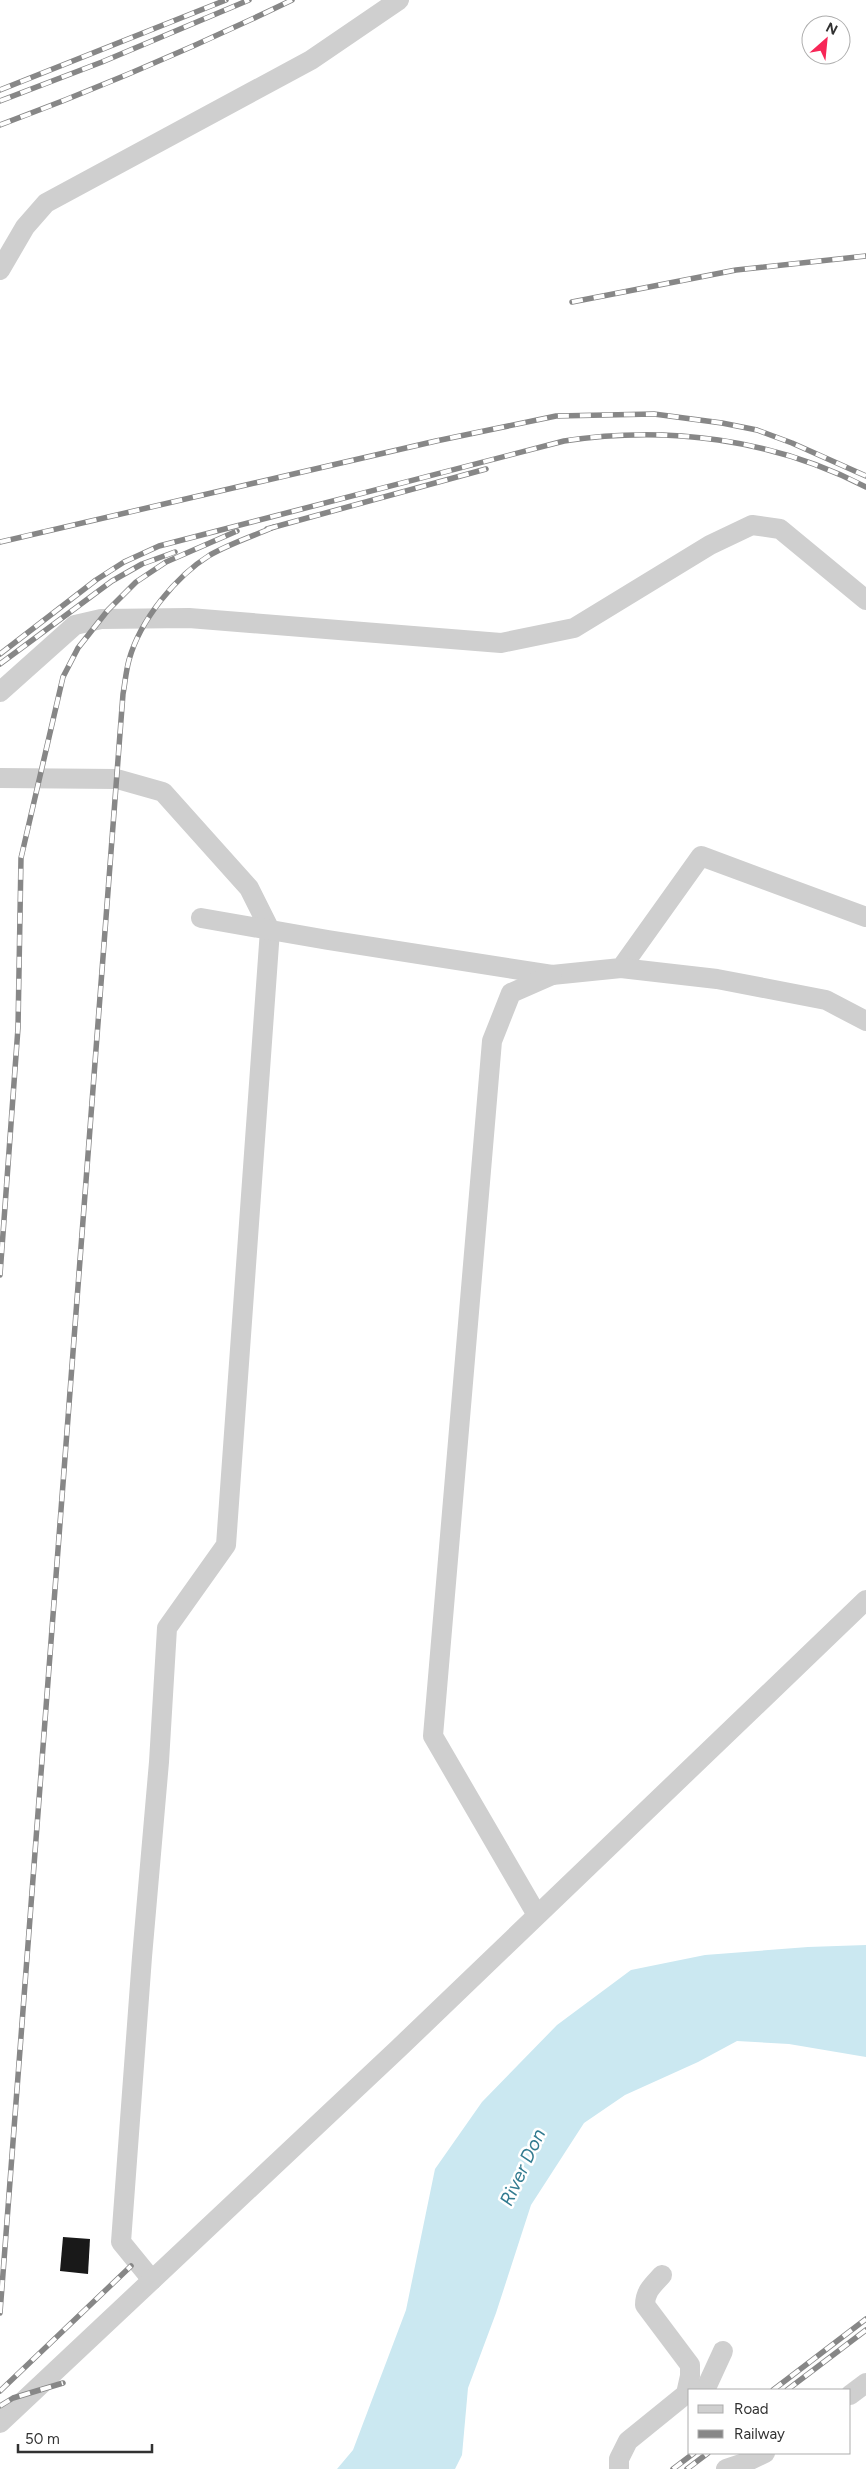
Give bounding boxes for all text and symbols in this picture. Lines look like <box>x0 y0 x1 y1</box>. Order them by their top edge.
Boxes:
north arrow <box>801 15 851 65</box>
text: N <box>823 19 840 39</box>
water label: River Don <box>495 2125 550 2209</box>
legend <box>688 2389 851 2454</box>
text: Road <box>734 2400 769 2418</box>
scale bar <box>18 2422 151 2454</box>
text: Railway <box>734 2425 785 2443</box>
text: 50 m <box>25 2430 60 2448</box>

